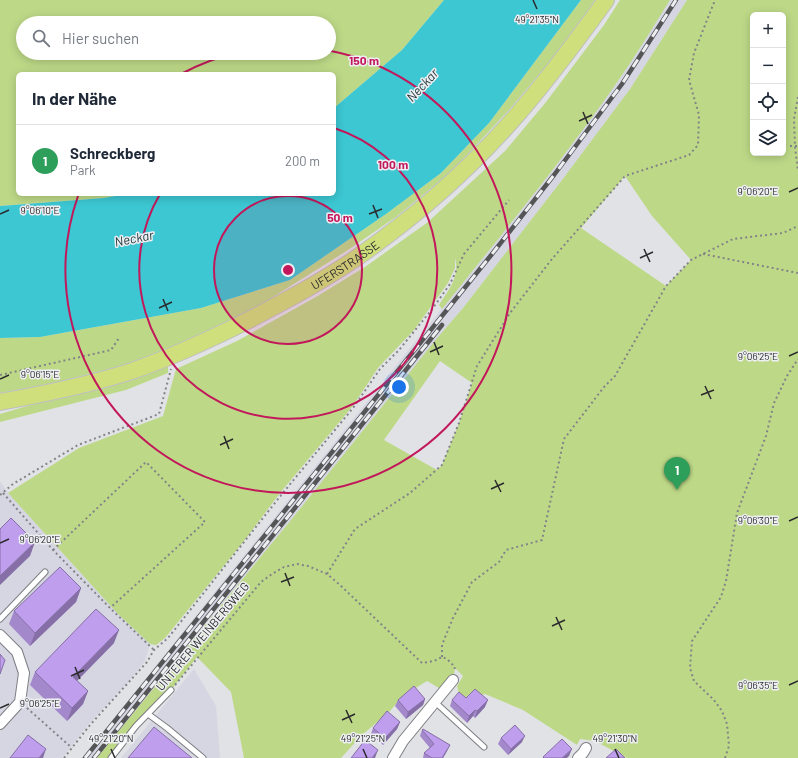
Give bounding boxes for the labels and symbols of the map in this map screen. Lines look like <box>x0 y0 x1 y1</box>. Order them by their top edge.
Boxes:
text: 49°21'35"N <box>515 13 559 25</box>
text: 150 m <box>349 53 379 67</box>
water label: Neckar <box>403 65 442 105</box>
text: 100 m <box>378 157 408 171</box>
text: 9°06'20"E <box>738 185 778 197</box>
text: 9°06'10"E <box>21 204 59 216</box>
text: 50 m <box>327 210 353 224</box>
water label: Neckar <box>113 226 155 250</box>
street label: UFERSTRASSE <box>308 237 381 292</box>
centre of rings <box>281 263 295 277</box>
text: 9°06'25"E <box>738 350 778 362</box>
text: 9°06'15"E <box>21 368 59 380</box>
your location <box>389 377 409 397</box>
pin: 1 <box>664 457 690 490</box>
text: 9°06'30"E <box>738 514 778 526</box>
text: 9°06'20"E <box>20 533 60 545</box>
street label: UNTERER WEINBERGWEG <box>152 579 252 693</box>
text: 9°06'35"E <box>738 679 778 691</box>
text: 9°06'25"E <box>20 697 60 709</box>
text: 49°21'20"N <box>89 732 133 744</box>
text: 49°21'25"N <box>341 732 385 744</box>
text: 49°21'30"N <box>593 732 637 744</box>

